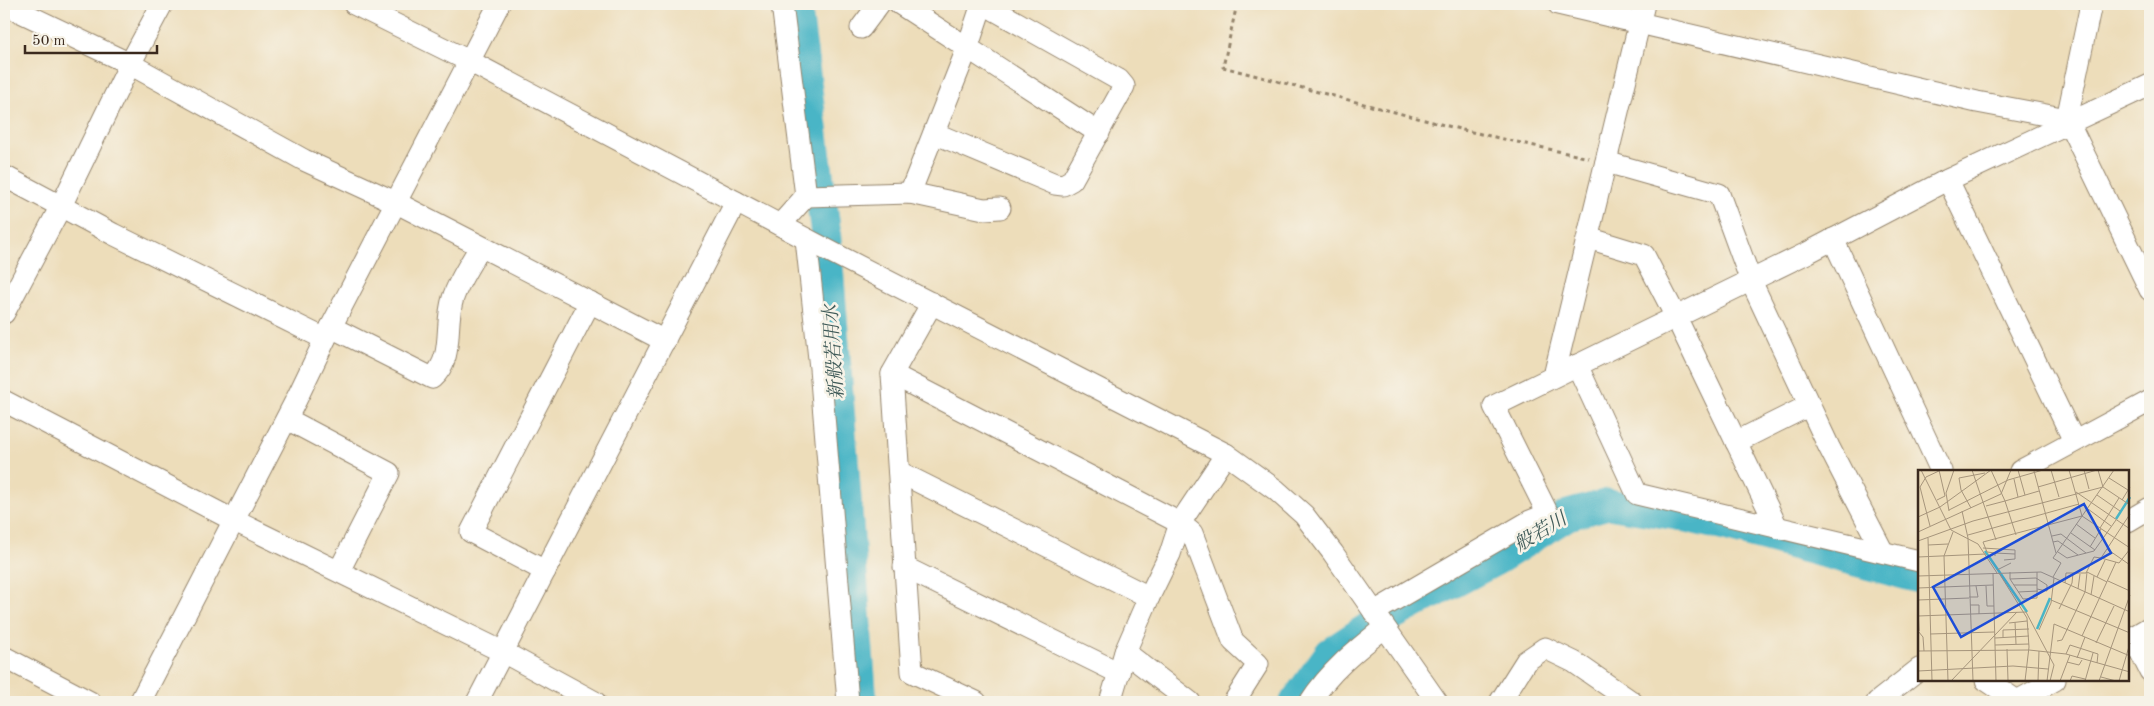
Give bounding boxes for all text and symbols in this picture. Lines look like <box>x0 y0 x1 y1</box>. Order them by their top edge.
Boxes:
scale bar <box>25 22 158 54</box>
text: 50 m <box>32 34 66 49</box>
water label: 新般若用水 <box>820 302 848 400</box>
inset map <box>1918 470 2129 681</box>
water label: 般若川 <box>1511 507 1572 556</box>

